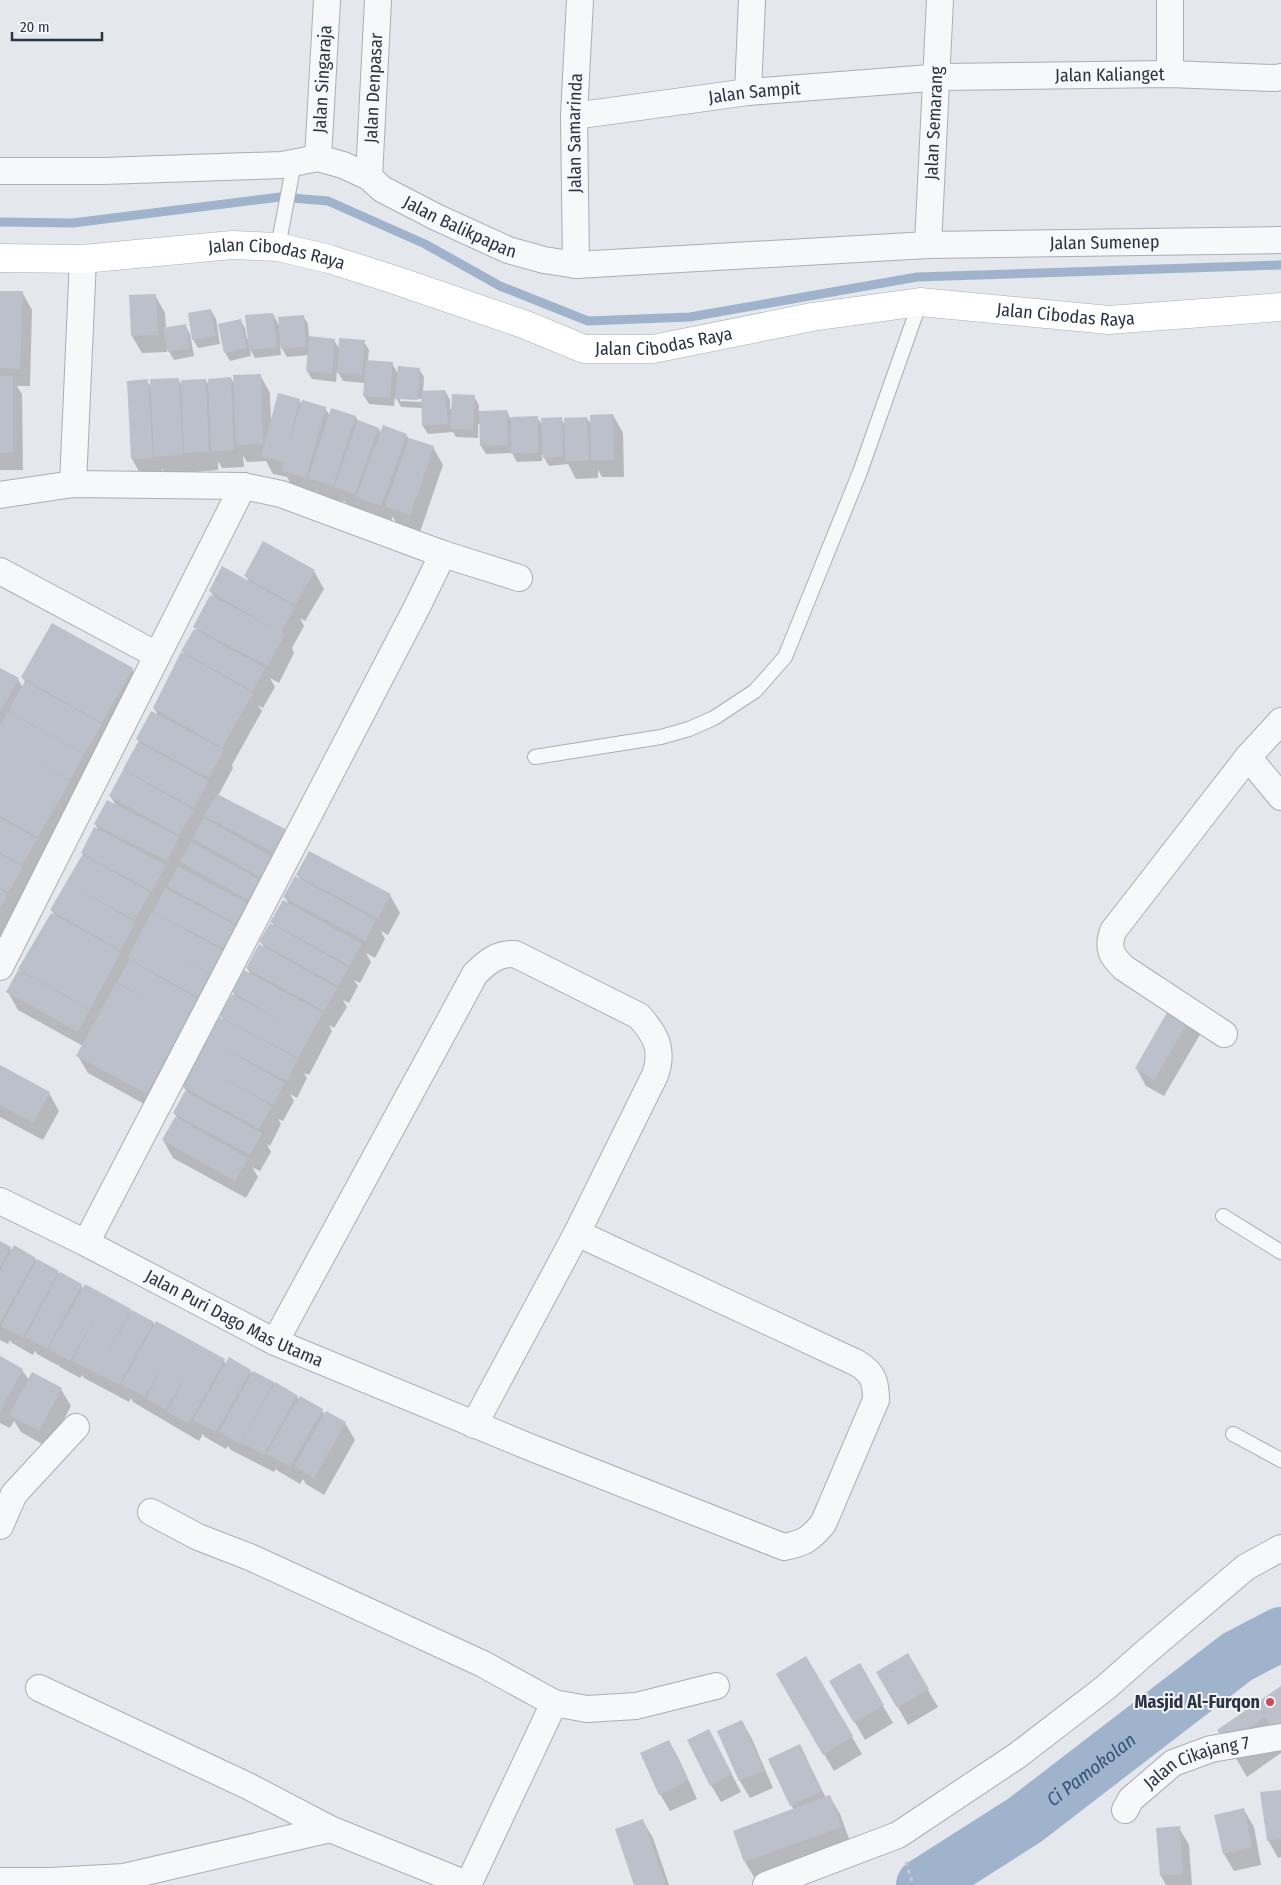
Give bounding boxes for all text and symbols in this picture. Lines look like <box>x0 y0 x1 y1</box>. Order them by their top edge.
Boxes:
scale bar <box>12 10 102 42</box>
text: 20 m <box>20 18 50 36</box>
street label: Jalan Singaraja <box>308 24 337 134</box>
street label: Jalan Denpasar <box>360 32 387 144</box>
street label: Jalan Kalianget <box>1055 63 1165 87</box>
street label: Jalan Semarang <box>920 65 948 181</box>
street label: Jalan Samarinda <box>563 72 587 193</box>
street label: Jalan Sampit <box>707 77 801 108</box>
street label: Jalan Balikpapan <box>400 191 519 263</box>
street label: Jalan Sumenep <box>1049 231 1160 254</box>
street label: Jalan Cibodas Raya <box>207 234 348 274</box>
street label: Jalan Cibodas Raya <box>995 298 1136 331</box>
street label: Jalan Cibodas Raya <box>595 322 734 360</box>
street label: Jalan Puri Dago Mas Utama <box>141 1265 327 1372</box>
place label: Masjid Al-Furqon <box>1135 1691 1260 1713</box>
marker: Masjid Al-Furqon <box>1264 1696 1276 1708</box>
water label: Ci Pamokolan <box>1042 1728 1140 1811</box>
street label: Jalan Cikajang 7 <box>1139 1732 1251 1794</box>

